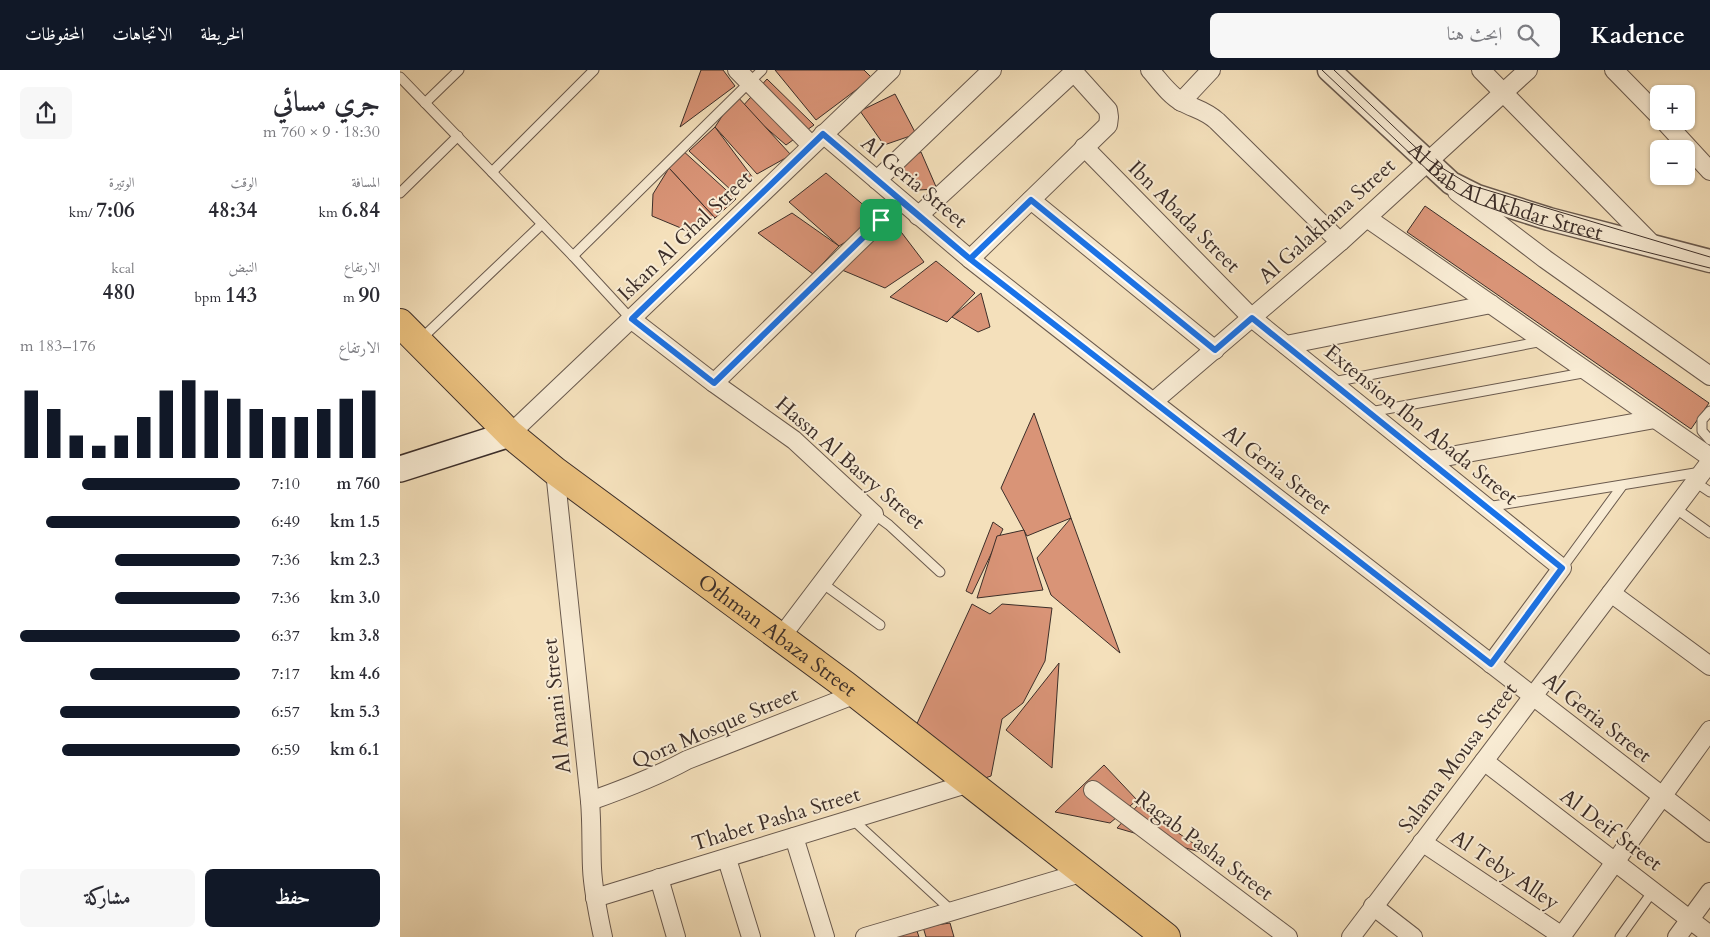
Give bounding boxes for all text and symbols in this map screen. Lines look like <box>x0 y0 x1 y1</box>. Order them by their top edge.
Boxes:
search box <box>1210 13 1560 58</box>
text: Kadence <box>1590 19 1685 52</box>
text: ابحث هنا <box>1447 21 1502 47</box>
icon: search <box>1514 21 1542 49</box>
text: المحفوظات <box>25 22 84 47</box>
text: الاتجاهات <box>112 22 172 47</box>
text: الخريطة <box>200 22 244 47</box>
text: جري مسائي <box>273 83 380 121</box>
map controls <box>1650 85 1695 185</box>
button: + <box>1650 85 1695 130</box>
button: share <box>20 87 72 139</box>
text: 18:30 · 9 × 760 m <box>263 121 380 143</box>
street label: Al Geria Street <box>855 129 974 235</box>
street label: Al Bab Al Akhdar Street <box>1401 135 1606 247</box>
button: − <box>1650 140 1695 185</box>
street label: Al Galakhana Street <box>1252 151 1402 290</box>
street label: Ibn Abada Street <box>1122 155 1247 280</box>
street label: Iskan Al Ghal Street <box>611 164 759 308</box>
text: الوتيرة <box>109 173 135 192</box>
text: الوقت <box>231 173 257 192</box>
text: المسافة <box>351 173 380 192</box>
text: 7:06 <box>96 196 135 225</box>
text: 48:34 <box>208 196 257 225</box>
text: 6.84 <box>342 196 380 225</box>
pin <box>860 199 902 241</box>
text: /km <box>69 203 96 222</box>
text: km <box>319 203 342 222</box>
icon: arrive <box>867 206 895 234</box>
text: النبض <box>228 258 257 277</box>
text: الارتفاع <box>344 258 380 277</box>
text: kcal <box>111 259 135 278</box>
text: 480 <box>102 278 135 307</box>
text: 143 <box>225 281 257 310</box>
text: 90 <box>358 281 380 310</box>
text: bpm <box>194 288 225 307</box>
text: m <box>343 288 358 307</box>
text: 176–183 m <box>20 335 96 357</box>
text: الارتفاع <box>338 337 380 359</box>
street label: Extension Ibn Abada Street <box>1318 338 1524 512</box>
street label: Hassn Al Basry Street <box>769 390 931 536</box>
street label: Al Geria Street <box>1217 418 1338 522</box>
text: 7:10 <box>271 473 300 495</box>
text: 760 m <box>336 473 380 495</box>
text: 6:49 <box>271 511 300 533</box>
text: 1.5 km <box>330 511 380 533</box>
text: 7:36 <box>271 549 300 571</box>
text: 2.3 km <box>330 549 380 571</box>
street label: Othman Abaza Street <box>692 567 863 704</box>
text: 7:36 <box>271 587 300 609</box>
text: 3.0 km <box>330 587 380 609</box>
text: 6:37 <box>271 625 300 647</box>
text: 3.8 km <box>330 625 380 647</box>
street label: Al Anani Street <box>535 637 579 775</box>
text: 7:17 <box>271 663 300 685</box>
text: 4.6 km <box>330 663 380 685</box>
street label: Al Geria Street <box>1537 666 1658 770</box>
street label: Salama Mousa Street <box>1392 677 1524 839</box>
street label: Qora Mosque Street <box>627 680 803 776</box>
text: 6:57 <box>271 701 300 723</box>
text: 5.3 km <box>330 701 380 723</box>
text: 6:59 <box>271 739 300 761</box>
text: 6.1 km <box>330 739 380 761</box>
street label: Thabet Pasha Street <box>688 780 864 858</box>
street label: Al Deif Street <box>1554 782 1668 878</box>
street label: Ragab Pasha Street <box>1129 784 1280 908</box>
street label: Al Teby Alley <box>1445 823 1565 917</box>
button: مشاركة <box>20 869 195 927</box>
button: حفظ <box>205 869 380 927</box>

